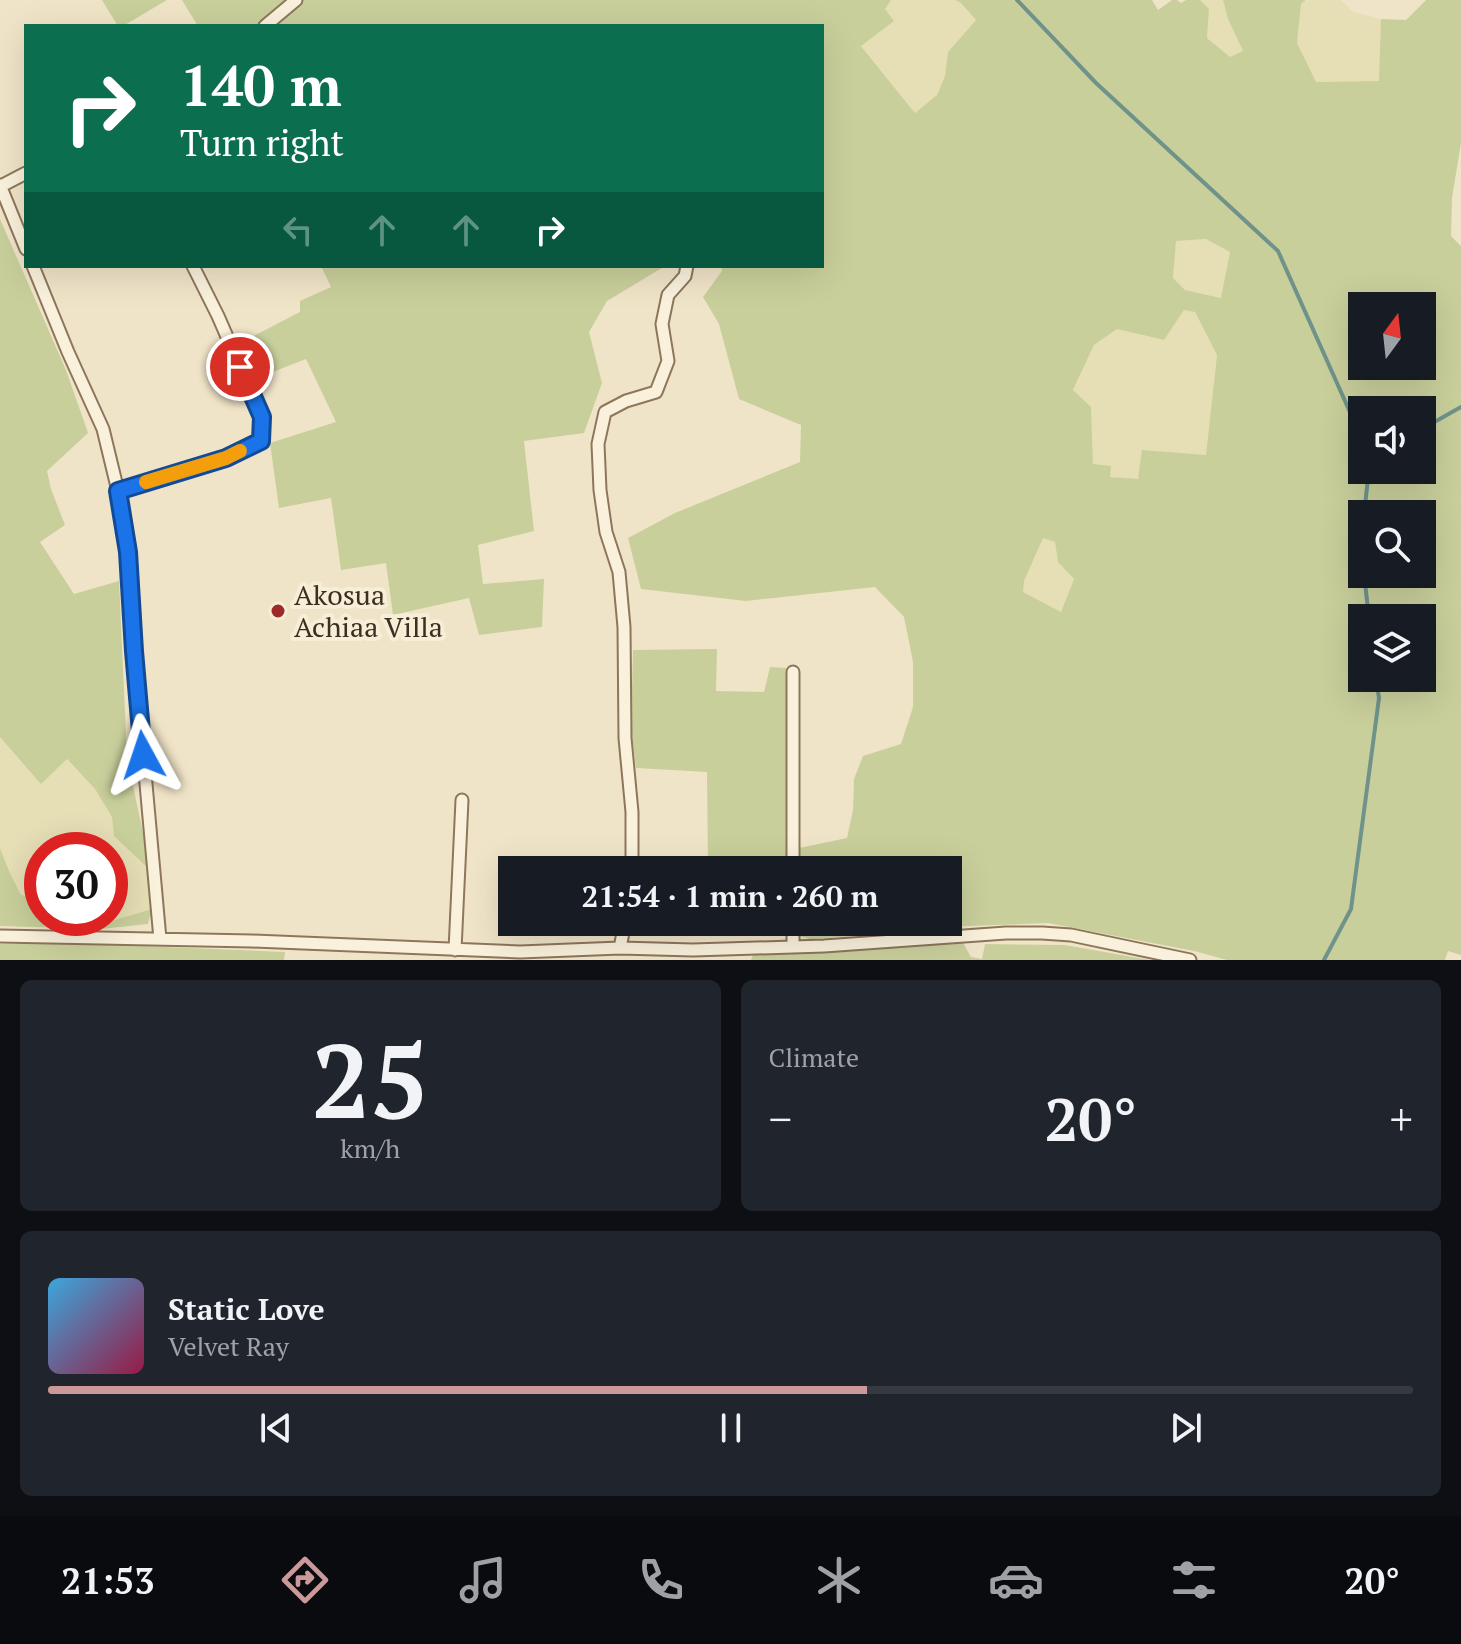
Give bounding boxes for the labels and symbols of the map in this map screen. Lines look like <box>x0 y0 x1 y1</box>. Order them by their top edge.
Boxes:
north arrow <box>1348 292 1436 380</box>
pin <box>206 333 274 401</box>
place label: Akosua Achiaa Villa <box>294 576 443 645</box>
marker: Akosua Achiaa Villa <box>269 602 287 620</box>
position arrow <box>101 713 185 797</box>
speed limit sign: 30 <box>24 832 128 936</box>

